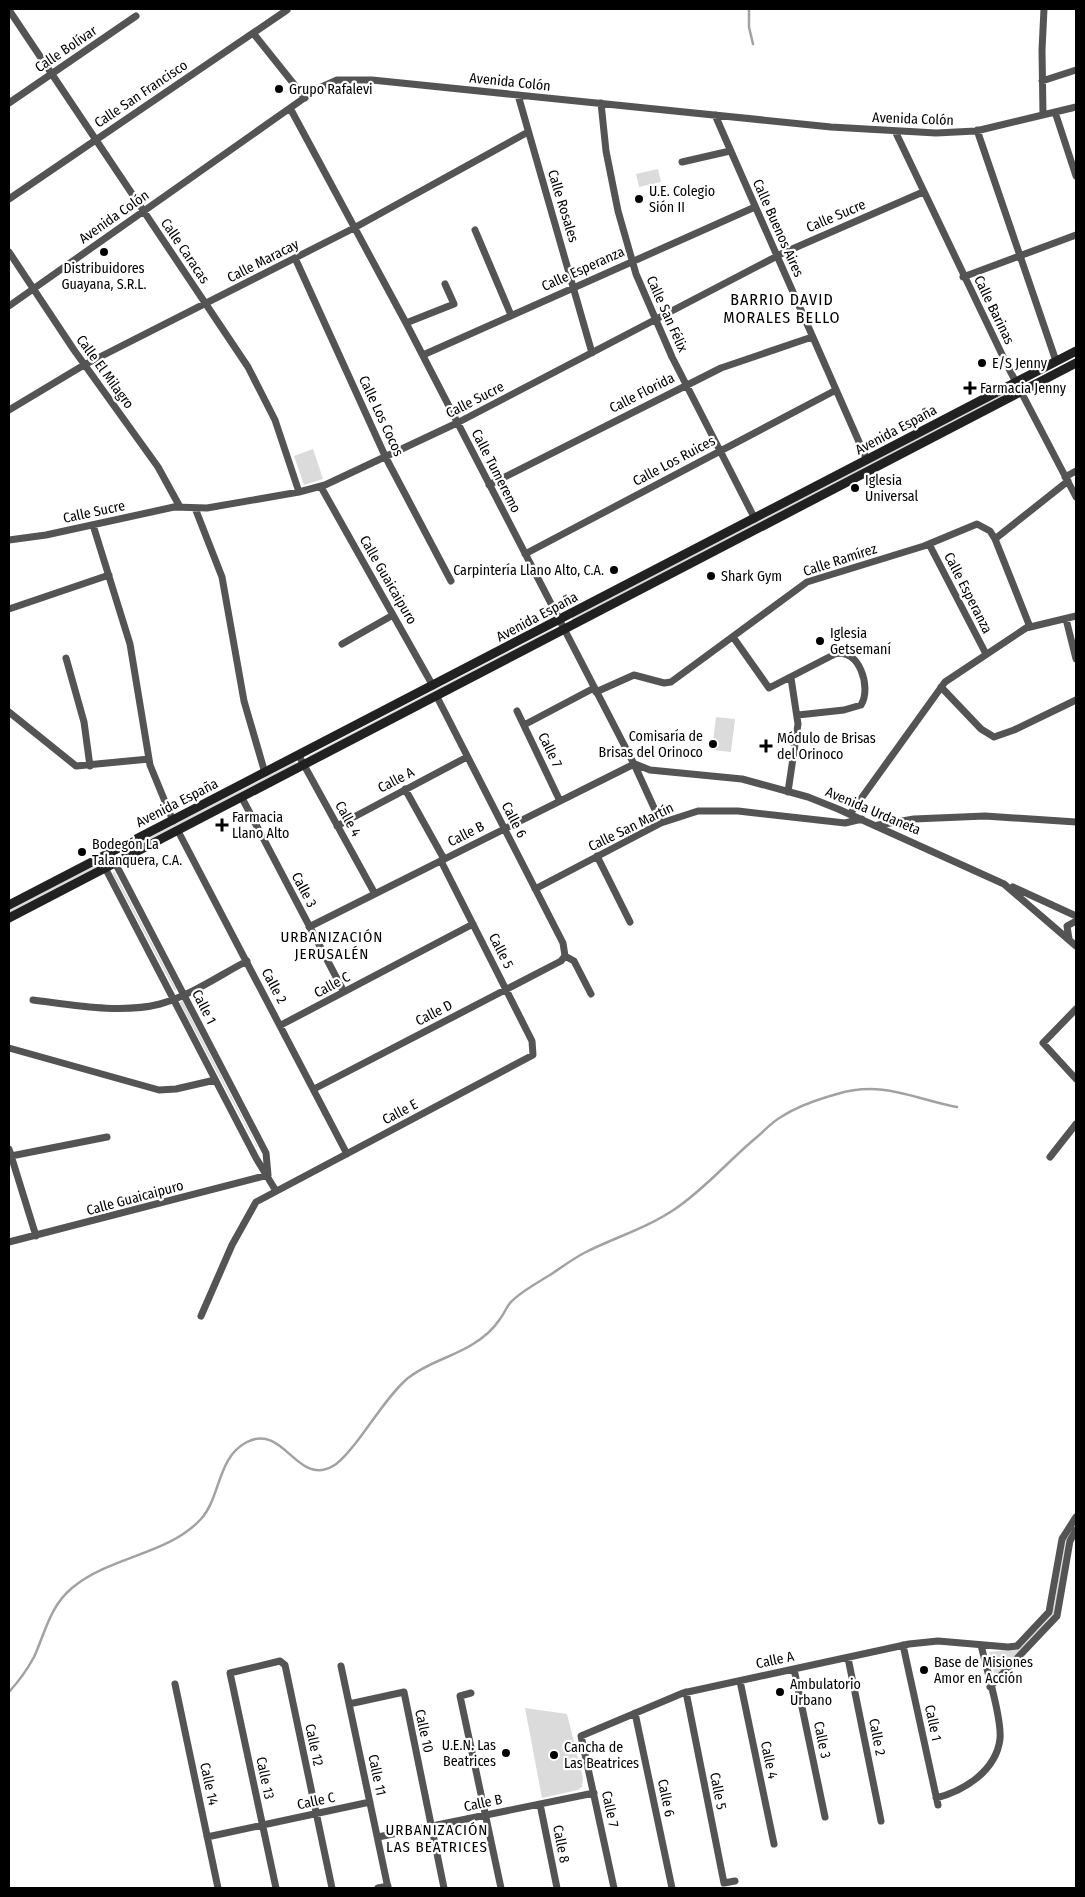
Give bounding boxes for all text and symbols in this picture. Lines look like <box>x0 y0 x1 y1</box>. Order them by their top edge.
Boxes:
street label: Calle Bolívar <box>32 22 100 76</box>
street label: Calle San Francisco <box>91 57 191 131</box>
street label: Avenida Colón <box>469 69 551 95</box>
place label: Grupo Rafalevi <box>289 81 373 98</box>
marker: Grupo Rafalevi <box>273 83 285 95</box>
street label: Avenida Colón <box>872 109 954 129</box>
street label: Calle Rosales <box>544 168 582 244</box>
street label: Calle Buenos Aires <box>749 176 807 280</box>
place label: U.E. Colegio Sión II <box>649 183 715 216</box>
street label: Avenida Colón <box>76 187 152 247</box>
marker: U.E. Colegio Sión II <box>633 193 645 205</box>
street label: Calle Sucre <box>804 196 868 236</box>
street label: Calle Caracas <box>157 215 213 287</box>
street label: Calle Maracay <box>224 235 302 286</box>
street label: Calle Esperanza <box>539 243 627 295</box>
marker: Distribuidores Guayana, S.R.L. <box>98 246 110 258</box>
place label: Distribuidores Guayana, S.R.L. <box>61 260 147 293</box>
street label: Calle San Félix <box>643 273 692 356</box>
street label: Calle Barinas <box>970 273 1018 347</box>
district label: BARRIO DAVID MORALES BELLO <box>723 290 841 327</box>
street label: Calle El Milagro <box>73 332 137 412</box>
place label: E/S Jenny <box>992 355 1048 372</box>
marker: E/S Jenny <box>976 357 988 369</box>
street label: Calle Florida <box>607 369 678 417</box>
street label: Calle Los Cocos <box>355 373 407 459</box>
street label: Calle Sucre <box>443 378 507 422</box>
place label: Farmacia Jenny <box>980 380 1067 397</box>
marker: Farmacia Jenny <box>964 382 976 394</box>
street label: Avenida España <box>852 401 940 459</box>
street label: Calle Tumeremo <box>468 426 524 516</box>
street label: Calle Los Ruices <box>630 432 718 490</box>
place label: Iglesia Universal <box>865 472 919 505</box>
marker: Iglesia Universal <box>849 482 861 494</box>
street label: Calle Sucre <box>61 497 127 527</box>
street label: Calle Guaicaipuro <box>356 533 420 627</box>
street label: Calle Ramírez <box>801 540 880 580</box>
street label: Calle Esperanza <box>940 549 996 637</box>
place label: Carpintería Llano Alto, C.A. <box>453 562 604 579</box>
marker: Carpintería Llano Alto, C.A. <box>608 564 620 576</box>
place label: Shark Gym <box>721 568 782 585</box>
marker: Shark Gym <box>705 570 717 582</box>
street label: Avenida España <box>493 588 581 646</box>
place label: Iglesia Getsemaní <box>830 625 891 658</box>
marker: Iglesia Getsemaní <box>814 635 826 647</box>
place label: Comisaría de Brisas del Orinoco <box>599 728 703 761</box>
street label: Calle 7 <box>534 730 566 771</box>
place label: Módulo de Brisas del Orinoco <box>777 730 876 763</box>
marker: Comisaría de Brisas del Orinoco <box>707 738 719 750</box>
marker: Módulo de Brisas del Orinoco <box>759 739 773 753</box>
street label: Calle A <box>375 763 418 797</box>
street label: Avenida España <box>133 775 221 831</box>
street label: Avenida Urdaneta <box>823 783 923 839</box>
street label: Calle 4 <box>331 798 365 840</box>
street label: Calle 6 <box>498 799 530 841</box>
street label: Calle San Martín <box>586 799 676 855</box>
place label: Farmacia Llano Alto <box>232 809 289 842</box>
street label: Calle B <box>445 817 487 850</box>
marker: Farmacia Llano Alto <box>216 819 228 831</box>
place label: Bodegón La Talanquera, C.A. <box>92 836 182 869</box>
marker: Bodegón La Talanquera, C.A. <box>76 846 88 858</box>
street label: Calle 3 <box>288 869 320 911</box>
district label: URBANIZACIÓN JERUSALÉN <box>281 928 383 963</box>
street label: Calle 5 <box>485 930 517 972</box>
street label: Calle 2 <box>258 965 290 1007</box>
street label: Calle C <box>311 968 353 1002</box>
street label: Calle 1 <box>188 987 220 1027</box>
street label: Calle D <box>413 996 455 1030</box>
street label: Calle E <box>379 1095 421 1128</box>
street label: Calle Guaicaipuro <box>85 1177 185 1219</box>
street label: Calle A <box>754 1648 796 1672</box>
place label: Base de Misiones Amor en Acción <box>934 1654 1033 1687</box>
marker: Base de Misiones Amor en Acción <box>918 1664 930 1676</box>
place label: Ambulatorio Urbano <box>790 1676 861 1709</box>
marker: Ambulatorio Urbano <box>774 1686 786 1698</box>
street label: Calle 1 <box>921 1703 945 1743</box>
street label: Calle 10 <box>411 1708 437 1754</box>
street label: Calle 2 <box>865 1717 889 1757</box>
street label: Calle 3 <box>810 1720 834 1760</box>
street label: Calle 12 <box>301 1722 327 1768</box>
place label: U.E.N. Las Beatrices <box>442 1737 496 1770</box>
place label: Cancha de Las Beatrices <box>564 1739 639 1772</box>
street label: Calle 4 <box>757 1740 781 1781</box>
marker: U.E.N. Las Beatrices <box>500 1747 512 1759</box>
marker: Cancha de Las Beatrices <box>548 1749 560 1761</box>
street label: Calle 11 <box>364 1753 390 1797</box>
street label: Calle 13 <box>252 1755 278 1801</box>
street label: Calle 14 <box>196 1761 222 1807</box>
street label: Calle 5 <box>706 1771 730 1811</box>
street label: Calle 6 <box>654 1778 678 1818</box>
street label: Calle C <box>295 1789 337 1813</box>
street label: Calle 7 <box>598 1789 622 1829</box>
street label: Calle B <box>462 1791 504 1815</box>
district label: URBANIZACIÓN LAS BEATRICES <box>386 1821 488 1856</box>
street label: Calle 8 <box>549 1824 573 1864</box>

